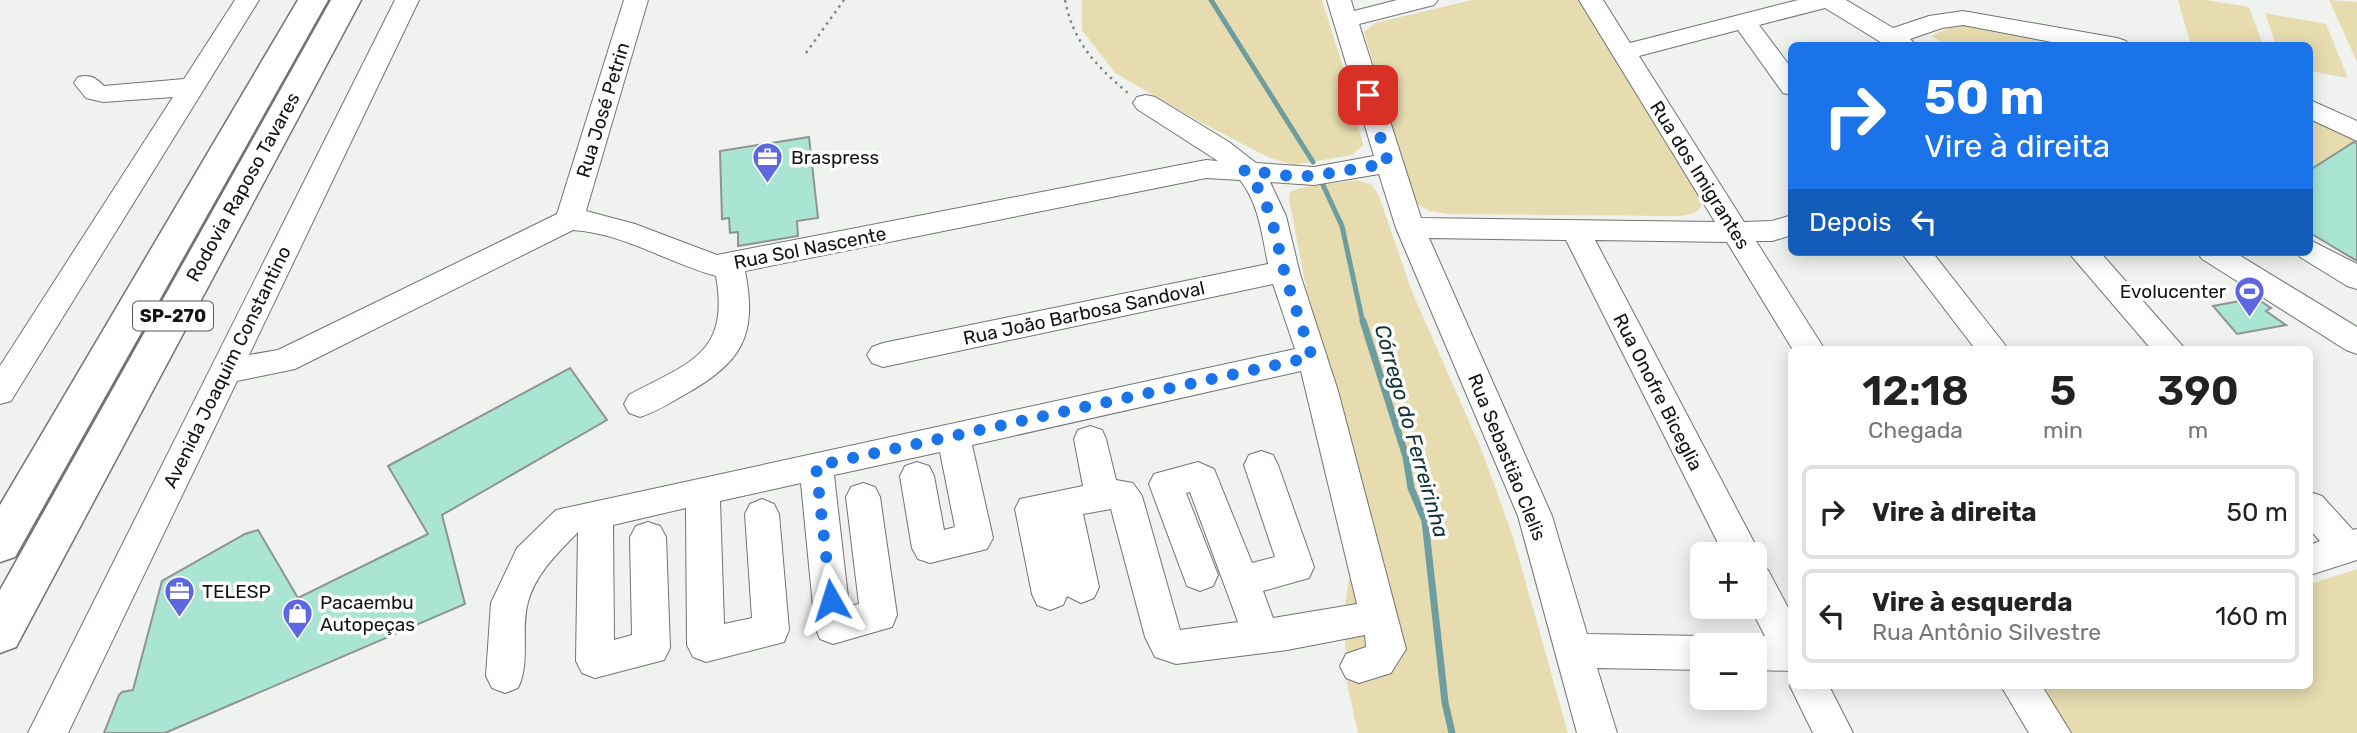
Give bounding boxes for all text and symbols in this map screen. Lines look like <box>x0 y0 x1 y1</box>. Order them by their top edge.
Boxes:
street label: Rua José Petrin <box>571 40 635 180</box>
pin <box>1338 65 1398 125</box>
text: 50 m <box>1924 68 2044 126</box>
icon: right <box>1809 70 1900 161</box>
icon: arrive <box>1349 76 1387 114</box>
street label: Rodovia Raposo Tavares <box>181 88 305 286</box>
street label: Rua dos Imigrantes <box>1645 97 1755 253</box>
text: Vire à direita <box>1924 127 2110 165</box>
office icon: Braspress <box>751 140 785 184</box>
place label: Braspress <box>791 146 879 169</box>
icon: left <box>1905 203 1943 241</box>
text: Depois <box>1809 207 1891 238</box>
street label: Rua Sol Nascente <box>732 222 888 274</box>
street label: Avenida Joaquim Constantino <box>158 242 296 492</box>
sports icon: Evolucenter <box>2232 274 2266 318</box>
street label: Rua João Barbosa Sandoval <box>961 276 1207 350</box>
place label: Evolucenter <box>2120 280 2227 303</box>
road number: SP-270 <box>133 302 213 330</box>
street label: Rua Onofre Biceglia <box>1608 310 1708 474</box>
water label: Córrego do Ferreirinha <box>1370 322 1454 540</box>
text: 12:18 <box>1862 366 1969 416</box>
text: 5 <box>2050 366 2076 416</box>
text: 390 <box>2157 366 2239 416</box>
street label: Rua Sebastião Clelis <box>1463 370 1551 544</box>
text: Chegada <box>1868 416 1963 444</box>
text: min <box>2043 416 2083 444</box>
text: m <box>2188 416 2208 444</box>
icon: right <box>1813 493 1851 531</box>
text: Vire à direita <box>1872 497 2037 528</box>
text: 50 m <box>2227 497 2288 528</box>
map controls <box>1690 542 1767 710</box>
button: + <box>1690 542 1767 619</box>
position arrow <box>794 563 868 637</box>
office icon: TELESP <box>162 574 196 618</box>
place label: TELESP <box>202 580 271 603</box>
text: Vire à esquerda <box>1872 587 2073 618</box>
place label: Pacaembu Autopeças <box>320 591 415 636</box>
shop icon: Pacaembu Autopeças <box>280 596 314 640</box>
icon: left <box>1813 597 1851 635</box>
text: 160 m <box>2215 601 2288 632</box>
text: Rua Antônio Silvestre <box>1872 618 2101 646</box>
button: − <box>1690 633 1767 710</box>

